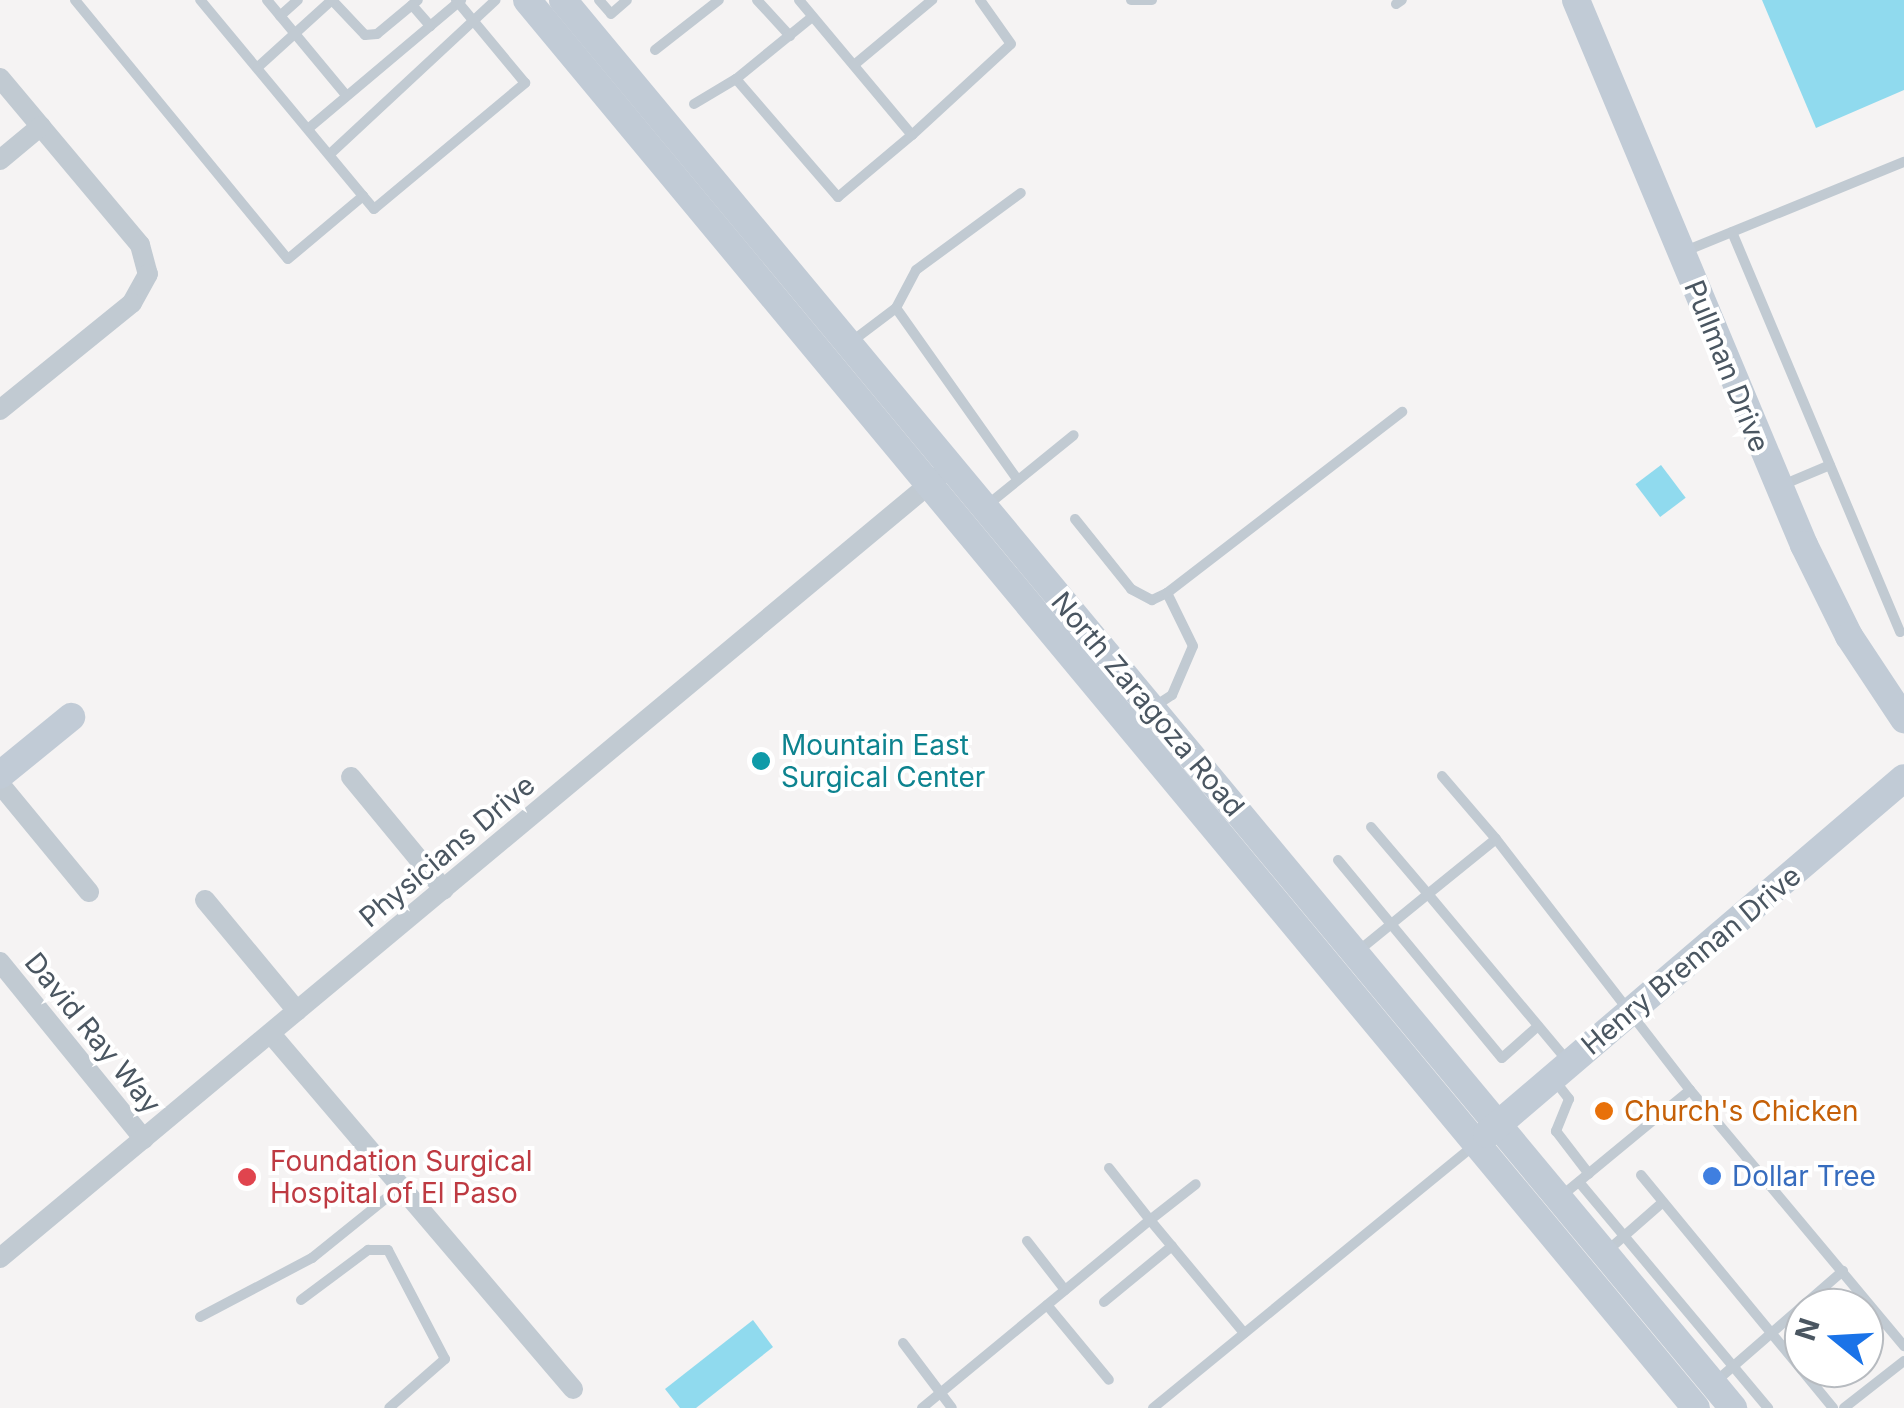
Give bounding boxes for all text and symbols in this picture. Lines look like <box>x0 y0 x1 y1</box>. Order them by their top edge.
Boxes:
street label: Pullman Drive <box>1677 275 1777 457</box>
street label: North Zaragoza Road <box>1044 585 1252 823</box>
place label: Mountain East Surgical Center <box>781 728 985 794</box>
marker: Mountain East Surgical Center <box>750 750 772 772</box>
street label: Physicians Drive <box>353 768 541 934</box>
street label: Henry Brennan Drive <box>1575 859 1807 1061</box>
street label: David Ray Way <box>18 946 168 1120</box>
place label: Church's Chicken <box>1624 1094 1859 1128</box>
marker: Church's Chicken <box>1593 1100 1615 1122</box>
place label: Foundation Surgical Hospital of El Paso <box>270 1144 533 1210</box>
place label: Dollar Tree <box>1732 1159 1876 1193</box>
marker: Foundation Surgical Hospital of El Paso <box>234 1164 260 1190</box>
marker: Dollar Tree <box>1701 1165 1723 1187</box>
north arrow <box>1784 1288 1884 1388</box>
text: N <box>1788 1314 1827 1345</box>

